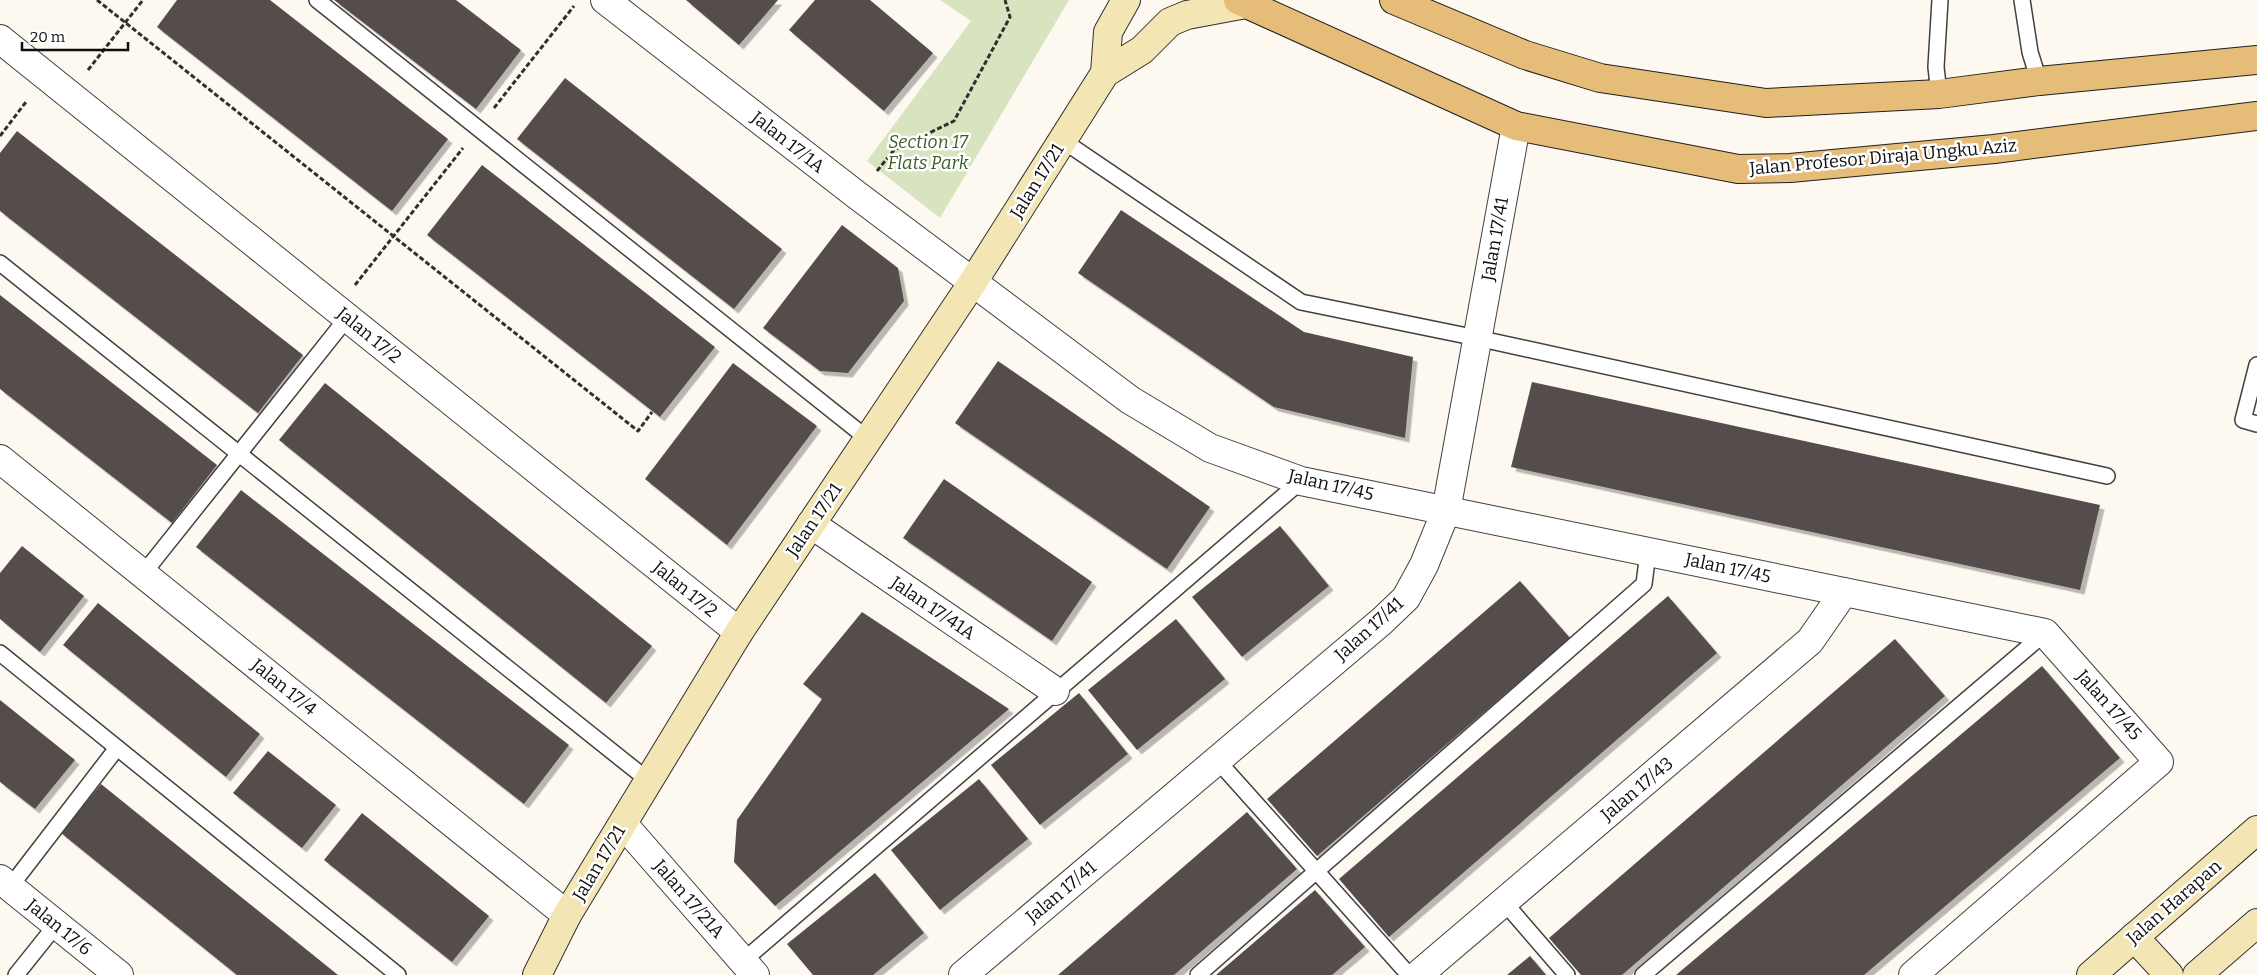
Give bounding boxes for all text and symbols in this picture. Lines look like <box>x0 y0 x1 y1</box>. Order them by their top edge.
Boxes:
scale bar <box>22 20 129 52</box>
text: 20 m <box>30 28 66 46</box>
street label: Jalan 17/1A <box>746 106 829 178</box>
park label: Section 17 Flats Park <box>888 131 969 174</box>
street label: Jalan Profesor Diraja Ungku Aziz <box>1748 134 2017 180</box>
street label: Jalan 17/21 <box>1005 139 1069 223</box>
street label: Jalan 17/41 <box>1477 195 1513 284</box>
street label: Jalan 17/2 <box>331 302 406 368</box>
street label: Jalan 17/45 <box>1285 464 1376 506</box>
street label: Jalan 17/21 <box>781 478 847 562</box>
street label: Jalan 17/45 <box>1682 548 1773 588</box>
street label: Jalan 17/2 <box>647 556 722 622</box>
street label: Jalan 17/41A <box>886 571 980 645</box>
street label: Jalan 17/41 <box>1329 592 1408 666</box>
street label: Jalan 17/4 <box>246 653 321 720</box>
street label: Jalan 17/45 <box>2071 665 2146 745</box>
street label: Jalan 17/43 <box>1596 752 1678 826</box>
street label: Jalan 17/21 <box>567 821 630 906</box>
street label: Jalan 17/21A <box>648 854 729 943</box>
street label: Jalan Harapan <box>2121 855 2226 950</box>
street label: Jalan 17/41 <box>1021 856 1101 928</box>
street label: Jalan 17/6 <box>21 893 96 960</box>

